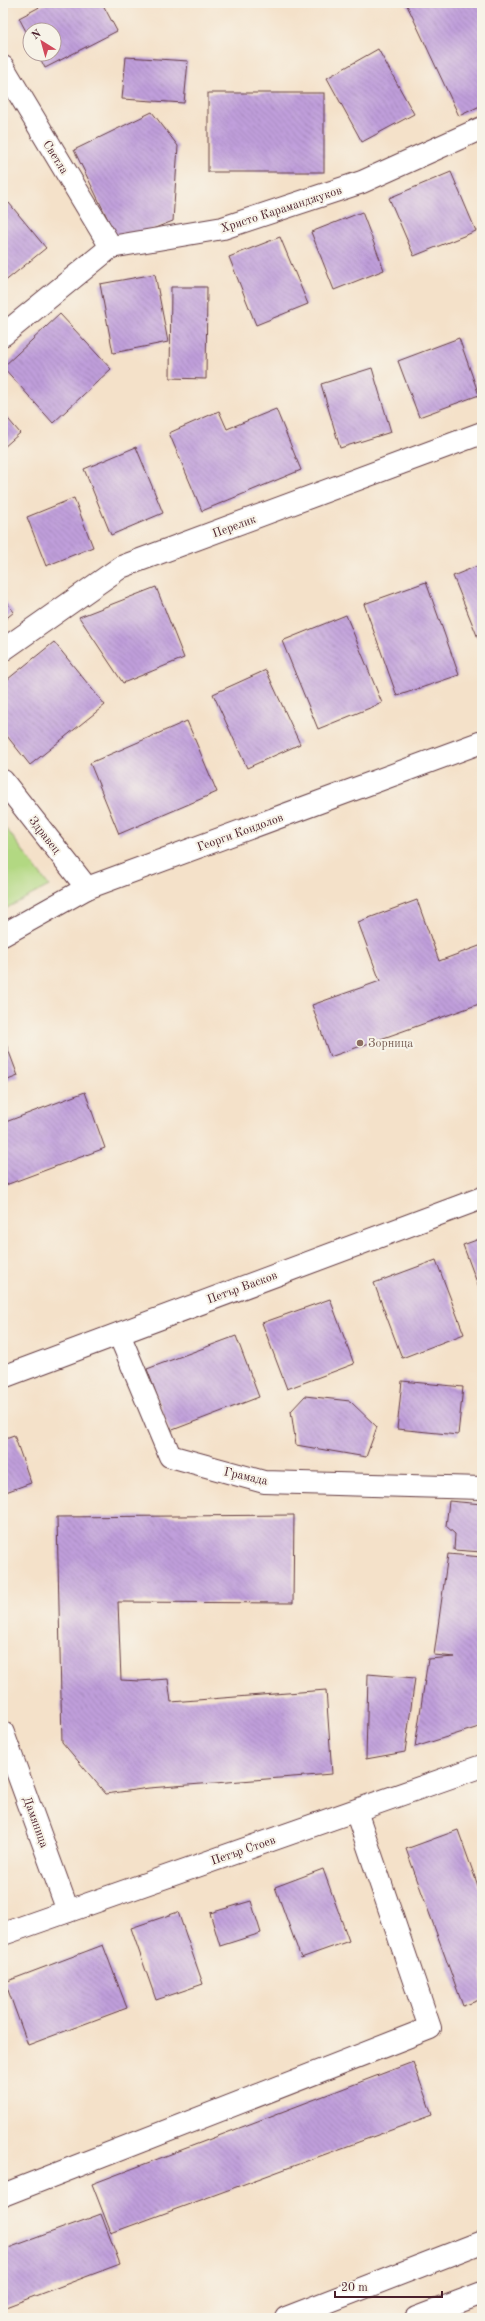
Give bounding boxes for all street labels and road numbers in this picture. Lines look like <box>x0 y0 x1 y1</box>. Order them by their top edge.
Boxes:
street label: Светла <box>40 139 70 176</box>
street label: Христо Караманджуков <box>219 185 344 235</box>
street label: Перелик <box>211 514 258 540</box>
street label: Георги Кондолов <box>196 812 285 854</box>
street label: Здравец <box>26 815 63 857</box>
street label: Петър Васков <box>206 1270 279 1306</box>
street label: Грамада <box>223 1466 269 1488</box>
street label: Дамяница <box>20 1795 50 1850</box>
street label: Петър Стоев <box>209 1834 277 1868</box>

